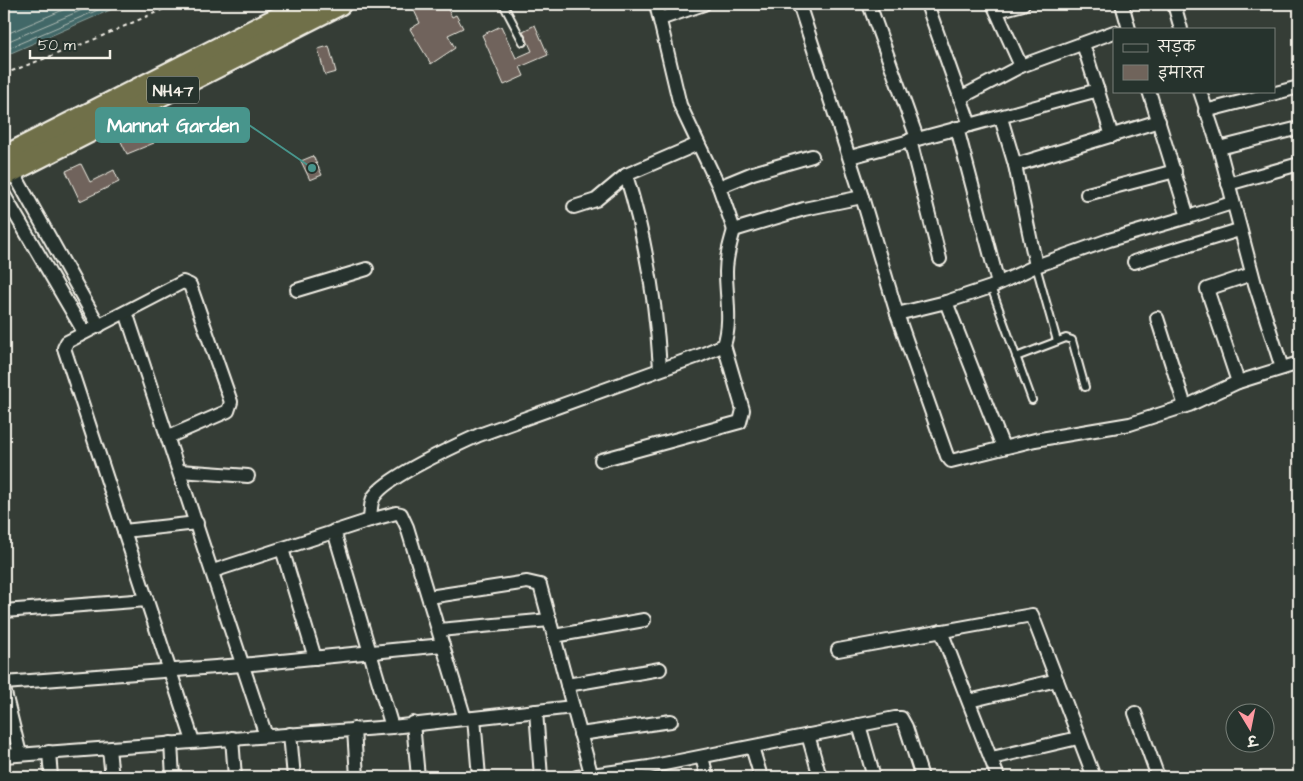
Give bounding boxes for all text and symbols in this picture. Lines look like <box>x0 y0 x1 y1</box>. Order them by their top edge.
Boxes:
scale bar <box>30 28 110 60</box>
legend <box>1113 28 1276 92</box>
text: 50 m <box>38 35 76 56</box>
text: सड़क <box>1157 37 1196 58</box>
text: इमारत <box>1158 63 1205 84</box>
road number: NH47 <box>147 76 199 104</box>
callout: Mannat Garden <box>96 108 249 142</box>
text: Mannat Garden <box>107 113 240 140</box>
north arrow <box>1226 704 1276 754</box>
text: उ <box>1244 729 1260 751</box>

